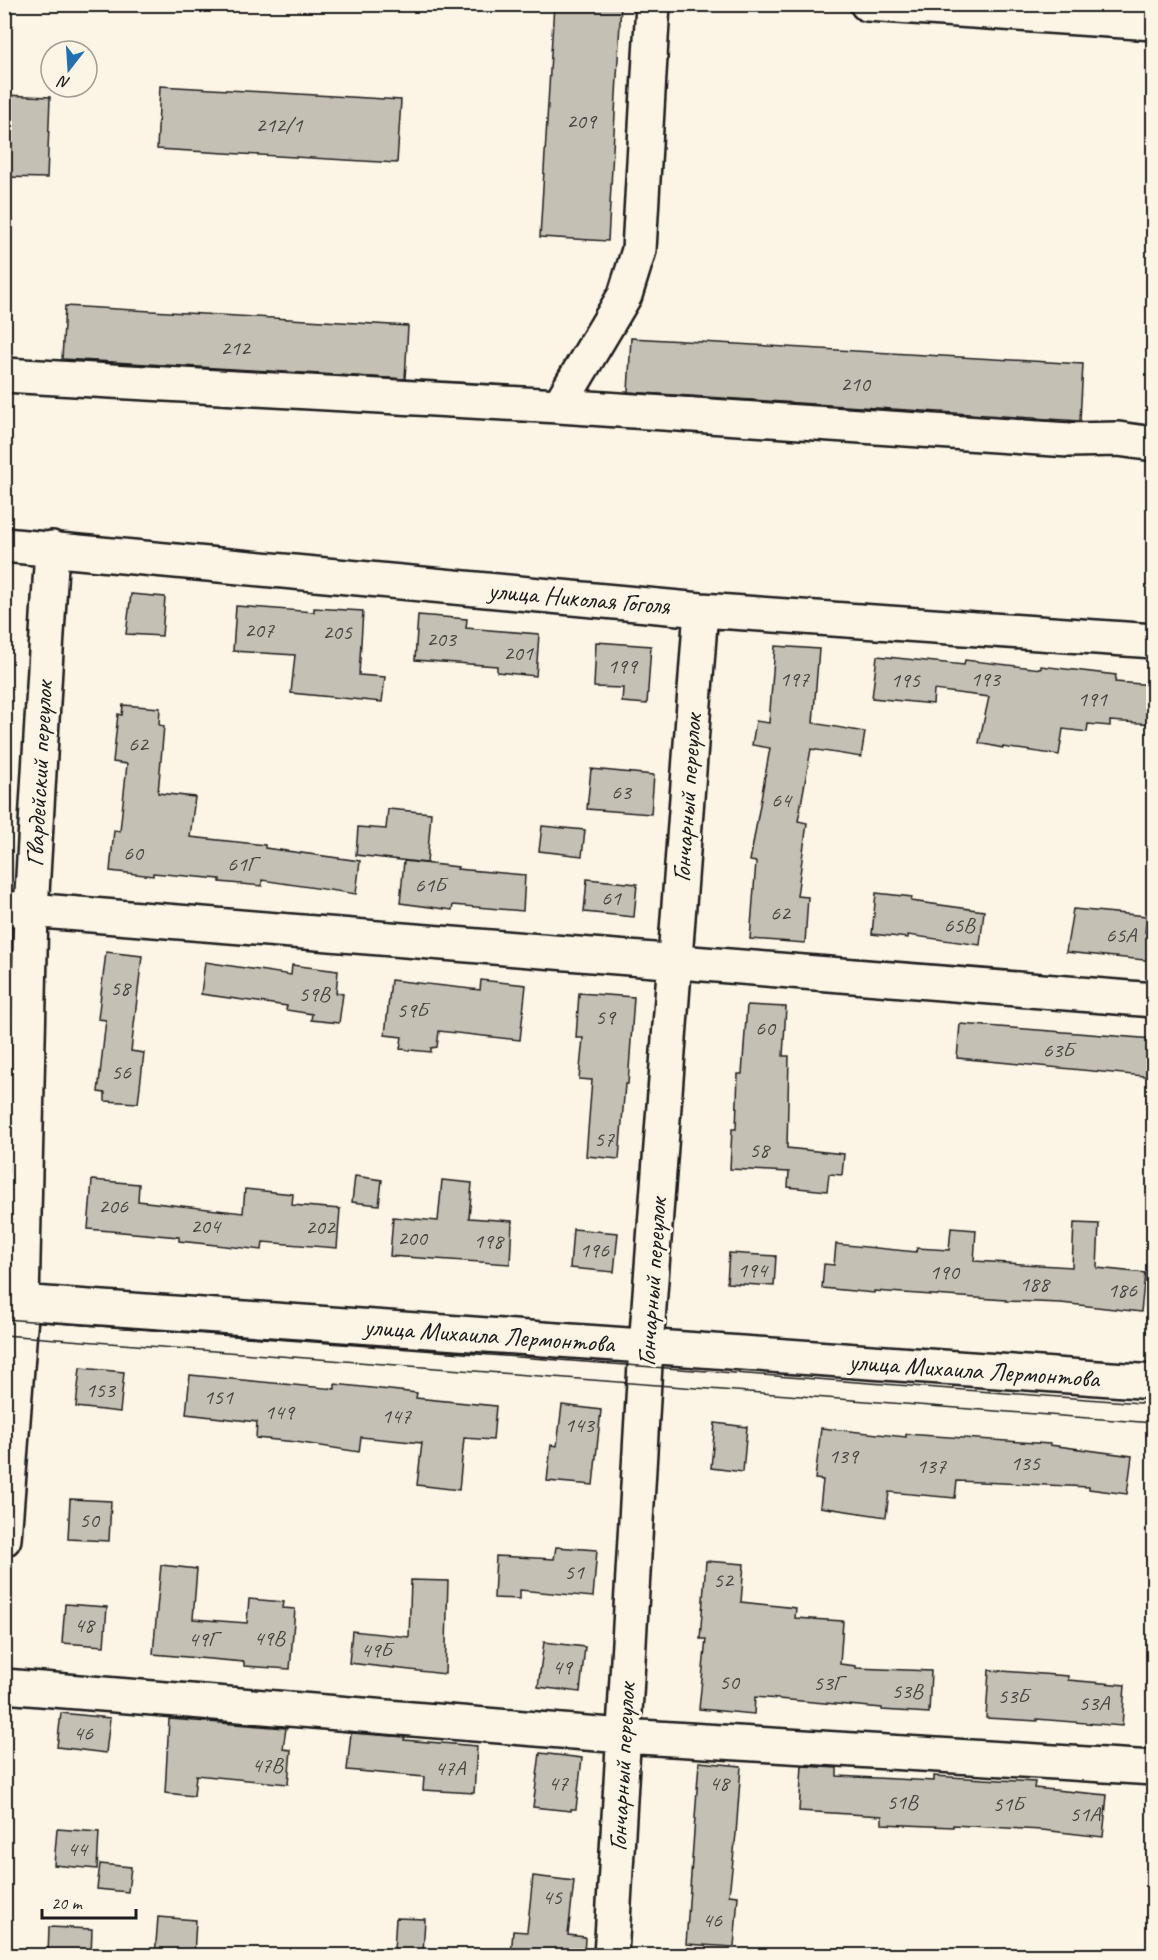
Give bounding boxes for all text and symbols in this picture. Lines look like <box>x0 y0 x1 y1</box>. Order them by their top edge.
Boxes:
north arrow <box>39 39 99 99</box>
text: N <box>54 70 73 93</box>
house number: 209 <box>566 107 598 135</box>
house number: 212/1 <box>256 111 304 139</box>
house number: 212 <box>220 334 252 362</box>
house number: 210 <box>840 370 872 398</box>
street label: улица Николая Гоголя <box>485 573 673 623</box>
house number: 207 <box>244 616 275 644</box>
house number: 205 <box>322 618 353 646</box>
house number: 203 <box>426 625 458 653</box>
house number: 201 <box>503 639 534 667</box>
house number: 199 <box>607 652 639 680</box>
house number: 197 <box>779 665 810 693</box>
house number: 193 <box>970 665 1002 693</box>
house number: 195 <box>890 666 921 694</box>
street label: Гвардейский переулок <box>18 678 60 868</box>
house number: 191 <box>1077 685 1108 713</box>
street label: Гончарный переулок <box>665 711 709 883</box>
house number: 62 <box>128 730 150 758</box>
house number: 63 <box>611 778 633 806</box>
house number: 64 <box>771 786 793 814</box>
house number: 60 <box>123 839 145 867</box>
house number: 61Г <box>227 850 262 878</box>
house number: 61Б <box>415 871 449 899</box>
house number: 61 <box>601 884 622 912</box>
house number: 62 <box>770 899 792 927</box>
house number: 65В <box>943 911 976 939</box>
house number: 65А <box>1106 921 1137 949</box>
house number: 58 <box>110 974 132 1002</box>
house number: 59В <box>298 980 331 1008</box>
house number: 59Б <box>397 996 431 1024</box>
house number: 59 <box>595 1003 617 1031</box>
house number: 60 <box>755 1014 777 1042</box>
house number: 63Б <box>1043 1036 1077 1064</box>
house number: 56 <box>111 1058 132 1086</box>
house number: 57 <box>594 1125 615 1153</box>
house number: 58 <box>749 1136 771 1164</box>
house number: 206 <box>98 1192 129 1220</box>
street label: Гончарный переулок <box>630 1195 674 1367</box>
house number: 204 <box>190 1212 222 1240</box>
house number: 202 <box>305 1213 337 1241</box>
house number: 200 <box>397 1224 429 1252</box>
house number: 198 <box>473 1227 505 1255</box>
house number: 196 <box>579 1236 610 1264</box>
house number: 194 <box>737 1256 769 1284</box>
house number: 190 <box>929 1258 961 1286</box>
house number: 188 <box>1019 1270 1051 1298</box>
house number: 186 <box>1107 1276 1138 1304</box>
street label: улица Михаила Лермонтова <box>361 1310 617 1360</box>
street label: улица Михаила Лермонтова <box>846 1345 1102 1395</box>
house number: 153 <box>85 1376 117 1404</box>
house number: 151 <box>203 1383 234 1411</box>
house number: 149 <box>264 1398 296 1426</box>
house number: 147 <box>381 1402 412 1430</box>
house number: 143 <box>564 1411 596 1439</box>
house number: 139 <box>828 1442 860 1470</box>
house number: 135 <box>1010 1449 1041 1477</box>
house number: 137 <box>916 1452 947 1480</box>
house number: 50 <box>79 1506 101 1534</box>
house number: 51 <box>564 1558 585 1586</box>
house number: 52 <box>713 1566 735 1594</box>
house number: 48 <box>74 1611 96 1639</box>
house number: 49В <box>253 1624 286 1652</box>
house number: 49Г <box>188 1625 223 1653</box>
house number: 49Б <box>361 1636 395 1664</box>
house number: 49 <box>552 1653 574 1681</box>
house number: 50 <box>719 1668 741 1696</box>
house number: 53Г <box>813 1669 848 1697</box>
house number: 53В <box>891 1677 924 1705</box>
street label: Гончарный переулок <box>601 1680 643 1852</box>
house number: 53Б <box>998 1682 1032 1710</box>
house number: 53А <box>1079 1689 1110 1717</box>
house number: 46 <box>73 1719 94 1747</box>
house number: 47В <box>251 1751 284 1779</box>
house number: 47А <box>435 1754 466 1782</box>
house number: 47 <box>548 1769 569 1797</box>
house number: 48 <box>709 1769 731 1797</box>
house number: 51В <box>886 1788 919 1816</box>
house number: 51Б <box>993 1790 1027 1818</box>
house number: 51А <box>1070 1800 1101 1828</box>
house number: 44 <box>67 1835 89 1863</box>
scale bar <box>42 1882 136 1920</box>
house number: 45 <box>542 1883 563 1911</box>
text: 20 m <box>51 1892 84 1914</box>
house number: 46 <box>702 1906 723 1934</box>

